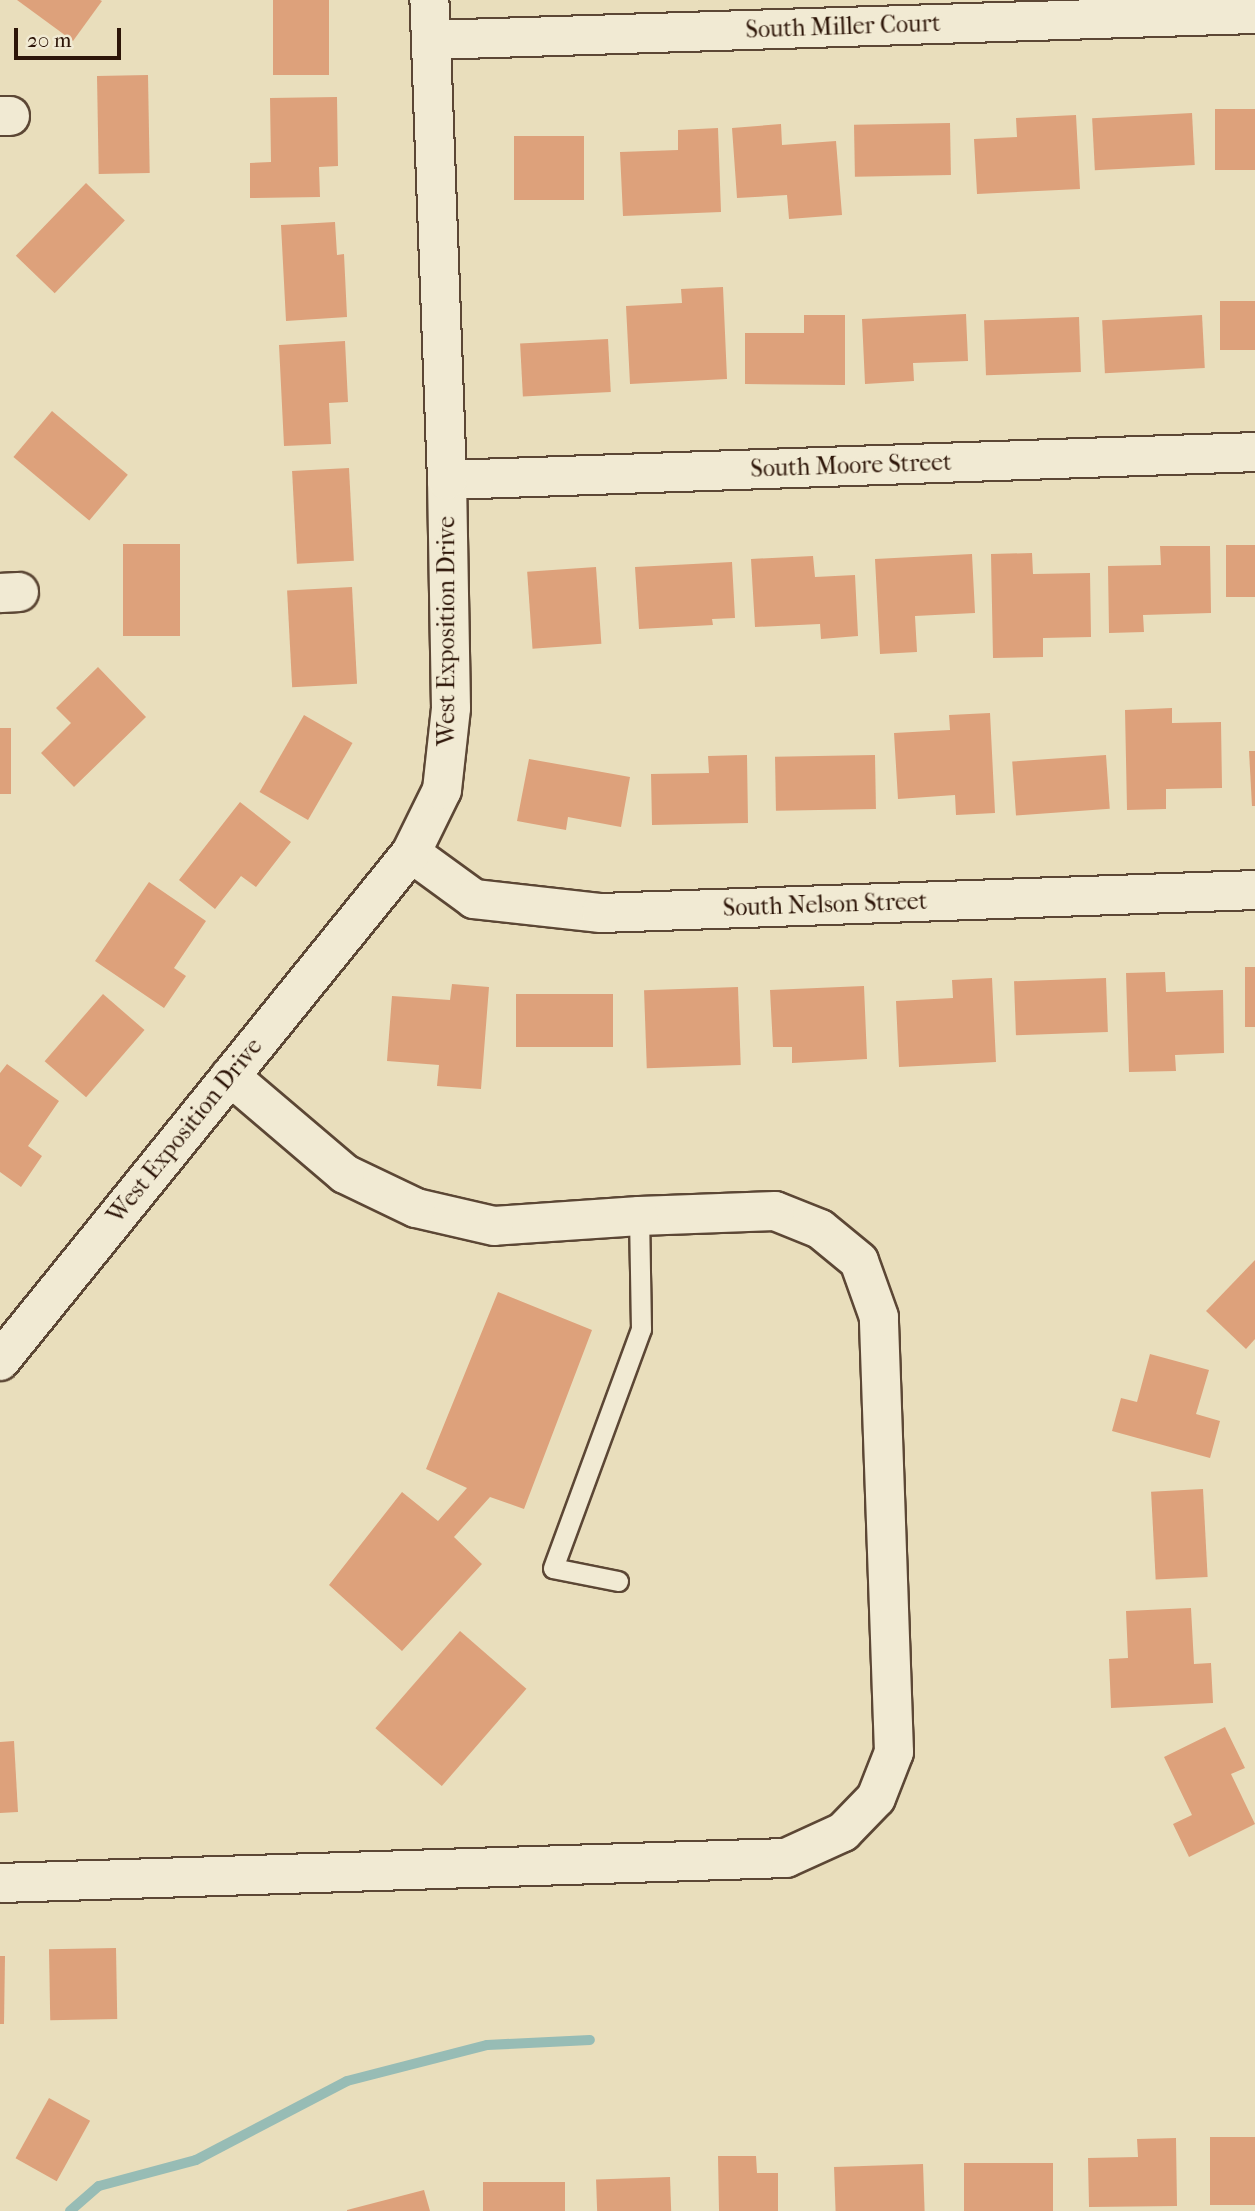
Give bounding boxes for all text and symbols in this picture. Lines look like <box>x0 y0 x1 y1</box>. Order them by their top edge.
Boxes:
street label: South Miller Court <box>745 9 941 45</box>
scale bar <box>18 14 124 58</box>
text: 20 m <box>27 28 71 52</box>
street label: South Moore Street <box>750 448 952 484</box>
street label: West Exposition Drive <box>433 516 461 746</box>
street label: South Nelson Street <box>722 887 928 923</box>
street label: West Exposition Drive <box>102 1033 268 1229</box>

